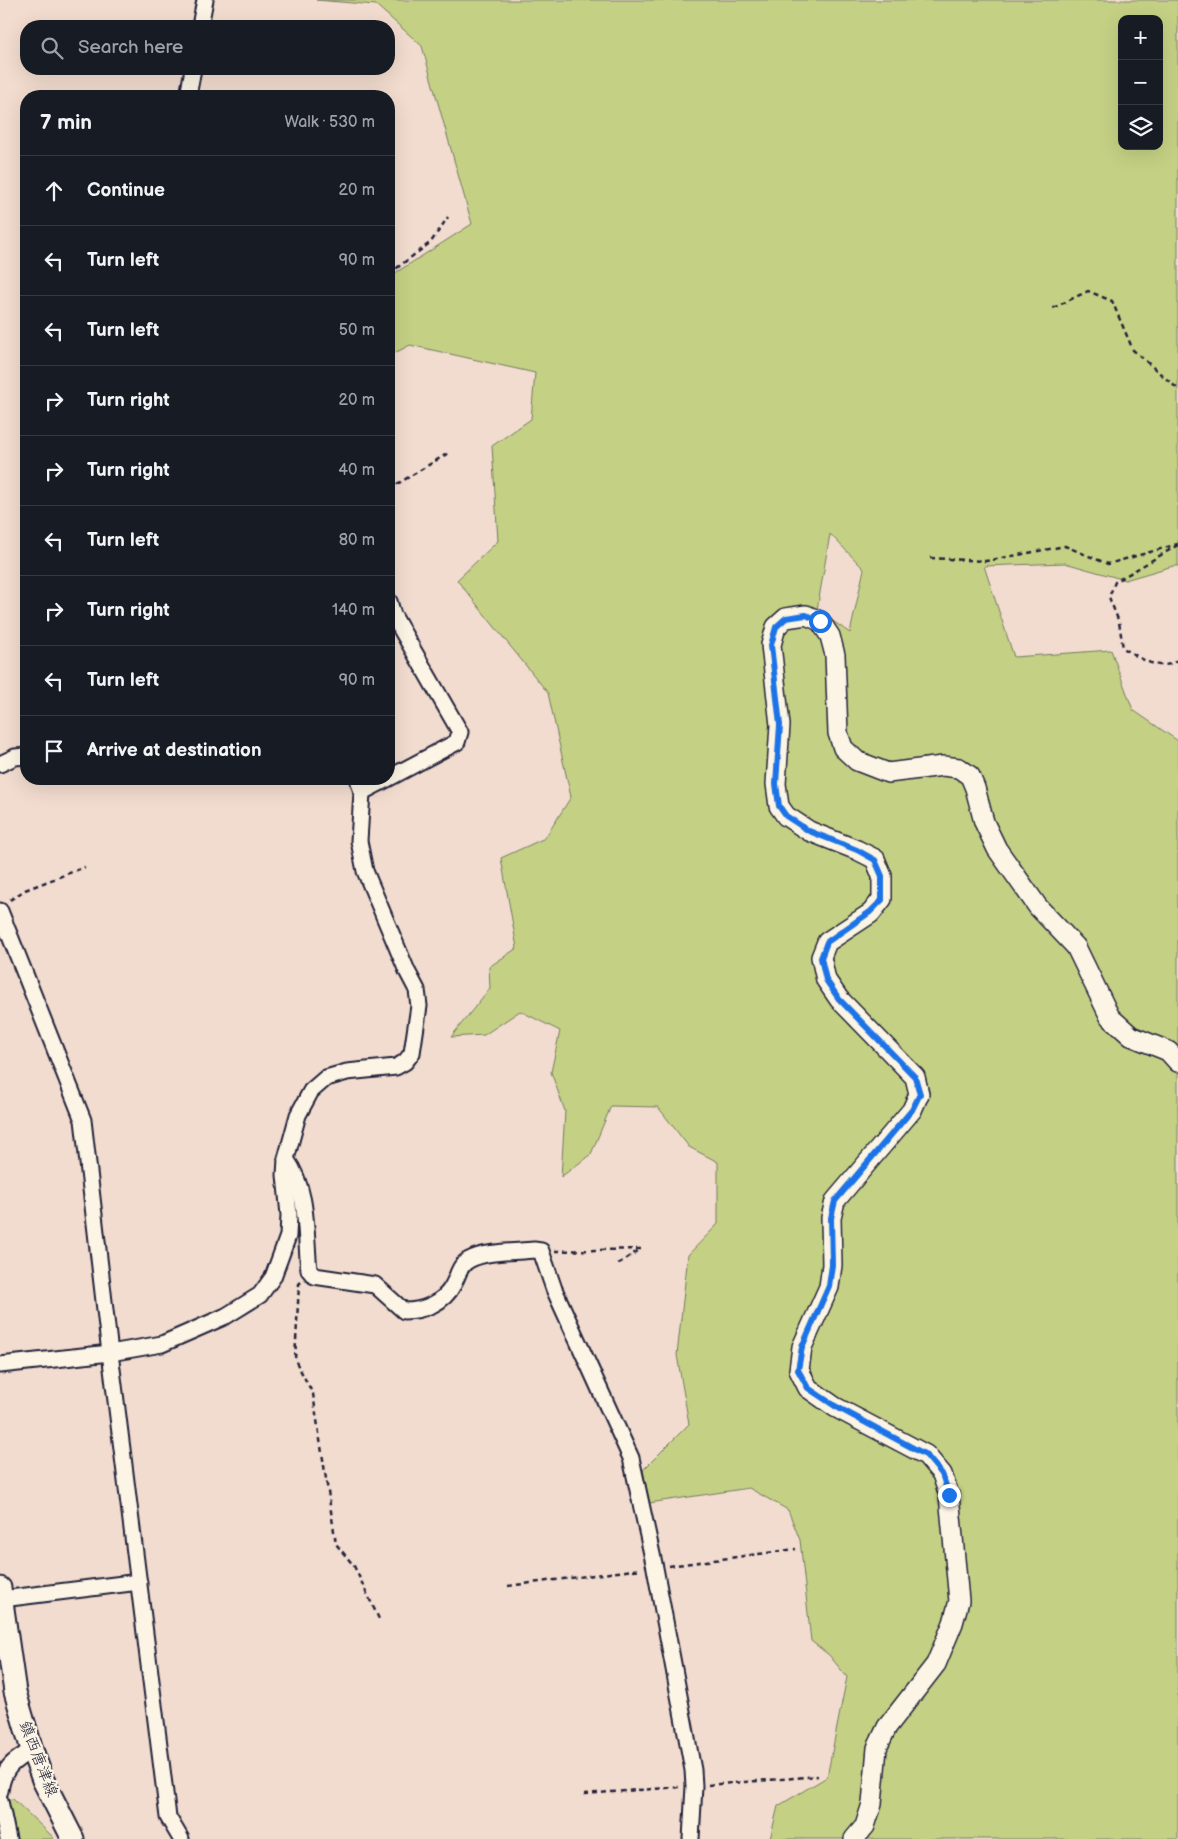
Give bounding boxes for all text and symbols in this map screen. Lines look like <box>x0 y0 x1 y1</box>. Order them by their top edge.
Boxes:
map controls <box>1118 15 1163 150</box>
button: + <box>1118 15 1163 60</box>
search box <box>20 20 395 75</box>
icon: search <box>38 34 66 62</box>
text: Search here <box>78 36 183 59</box>
button: − <box>1118 60 1163 105</box>
button: layers <box>1118 105 1163 150</box>
text: 7 min <box>40 110 92 135</box>
text: Walk · 530 m <box>284 113 375 132</box>
icon: ahead <box>40 177 68 205</box>
text: Continue <box>87 179 165 202</box>
text: 20 m <box>339 181 375 200</box>
icon: left <box>40 247 68 275</box>
text: Turn left <box>87 249 159 272</box>
text: 90 m <box>339 251 375 270</box>
icon: left <box>40 317 68 345</box>
text: Turn left <box>87 319 159 342</box>
text: 50 m <box>339 321 375 340</box>
icon: right <box>40 387 68 415</box>
text: Turn right <box>87 389 170 412</box>
text: 20 m <box>339 391 375 410</box>
icon: right <box>40 457 68 485</box>
text: Turn right <box>87 459 170 482</box>
text: 40 m <box>338 461 375 480</box>
icon: left <box>40 527 68 555</box>
text: Turn left <box>87 529 159 552</box>
text: 80 m <box>339 531 375 550</box>
icon: right <box>40 597 68 625</box>
text: Turn right <box>87 599 170 622</box>
text: 140 m <box>332 601 375 620</box>
route start <box>809 610 832 633</box>
icon: left <box>40 667 68 695</box>
text: Turn left <box>87 669 159 692</box>
text: 90 m <box>339 671 375 690</box>
icon: arrive <box>40 737 68 765</box>
text: Arrive at destination <box>87 739 262 762</box>
route end <box>938 1484 961 1507</box>
street label: 鎮西唐津線 <box>15 1718 61 1800</box>

